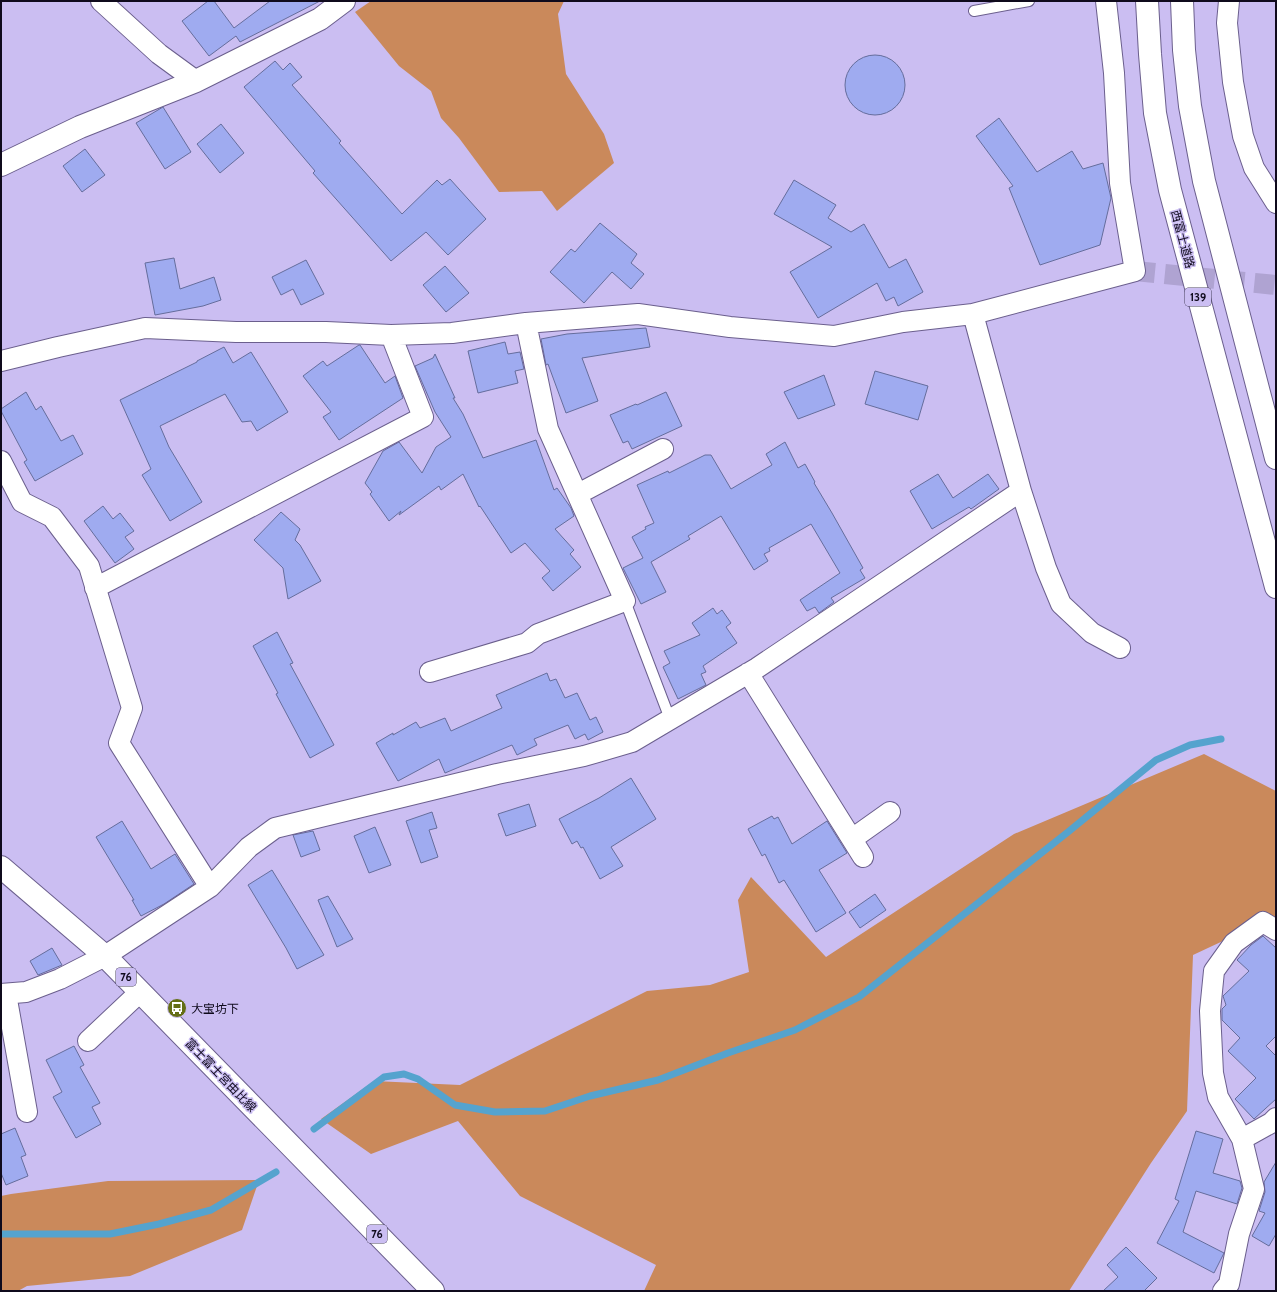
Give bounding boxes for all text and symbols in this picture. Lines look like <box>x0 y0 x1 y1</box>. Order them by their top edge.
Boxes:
street label: 西富士道路 <box>1168 208 1198 270</box>
road number: 139 <box>1185 288 1211 306</box>
road number: 76 <box>116 968 136 986</box>
bus stop icon: 大宝坊下 <box>166 997 188 1019</box>
place label: 大宝坊下 <box>191 1001 239 1016</box>
street label: 富士富士宮由比線 <box>182 1035 260 1115</box>
road number: 76 <box>367 1225 387 1243</box>

